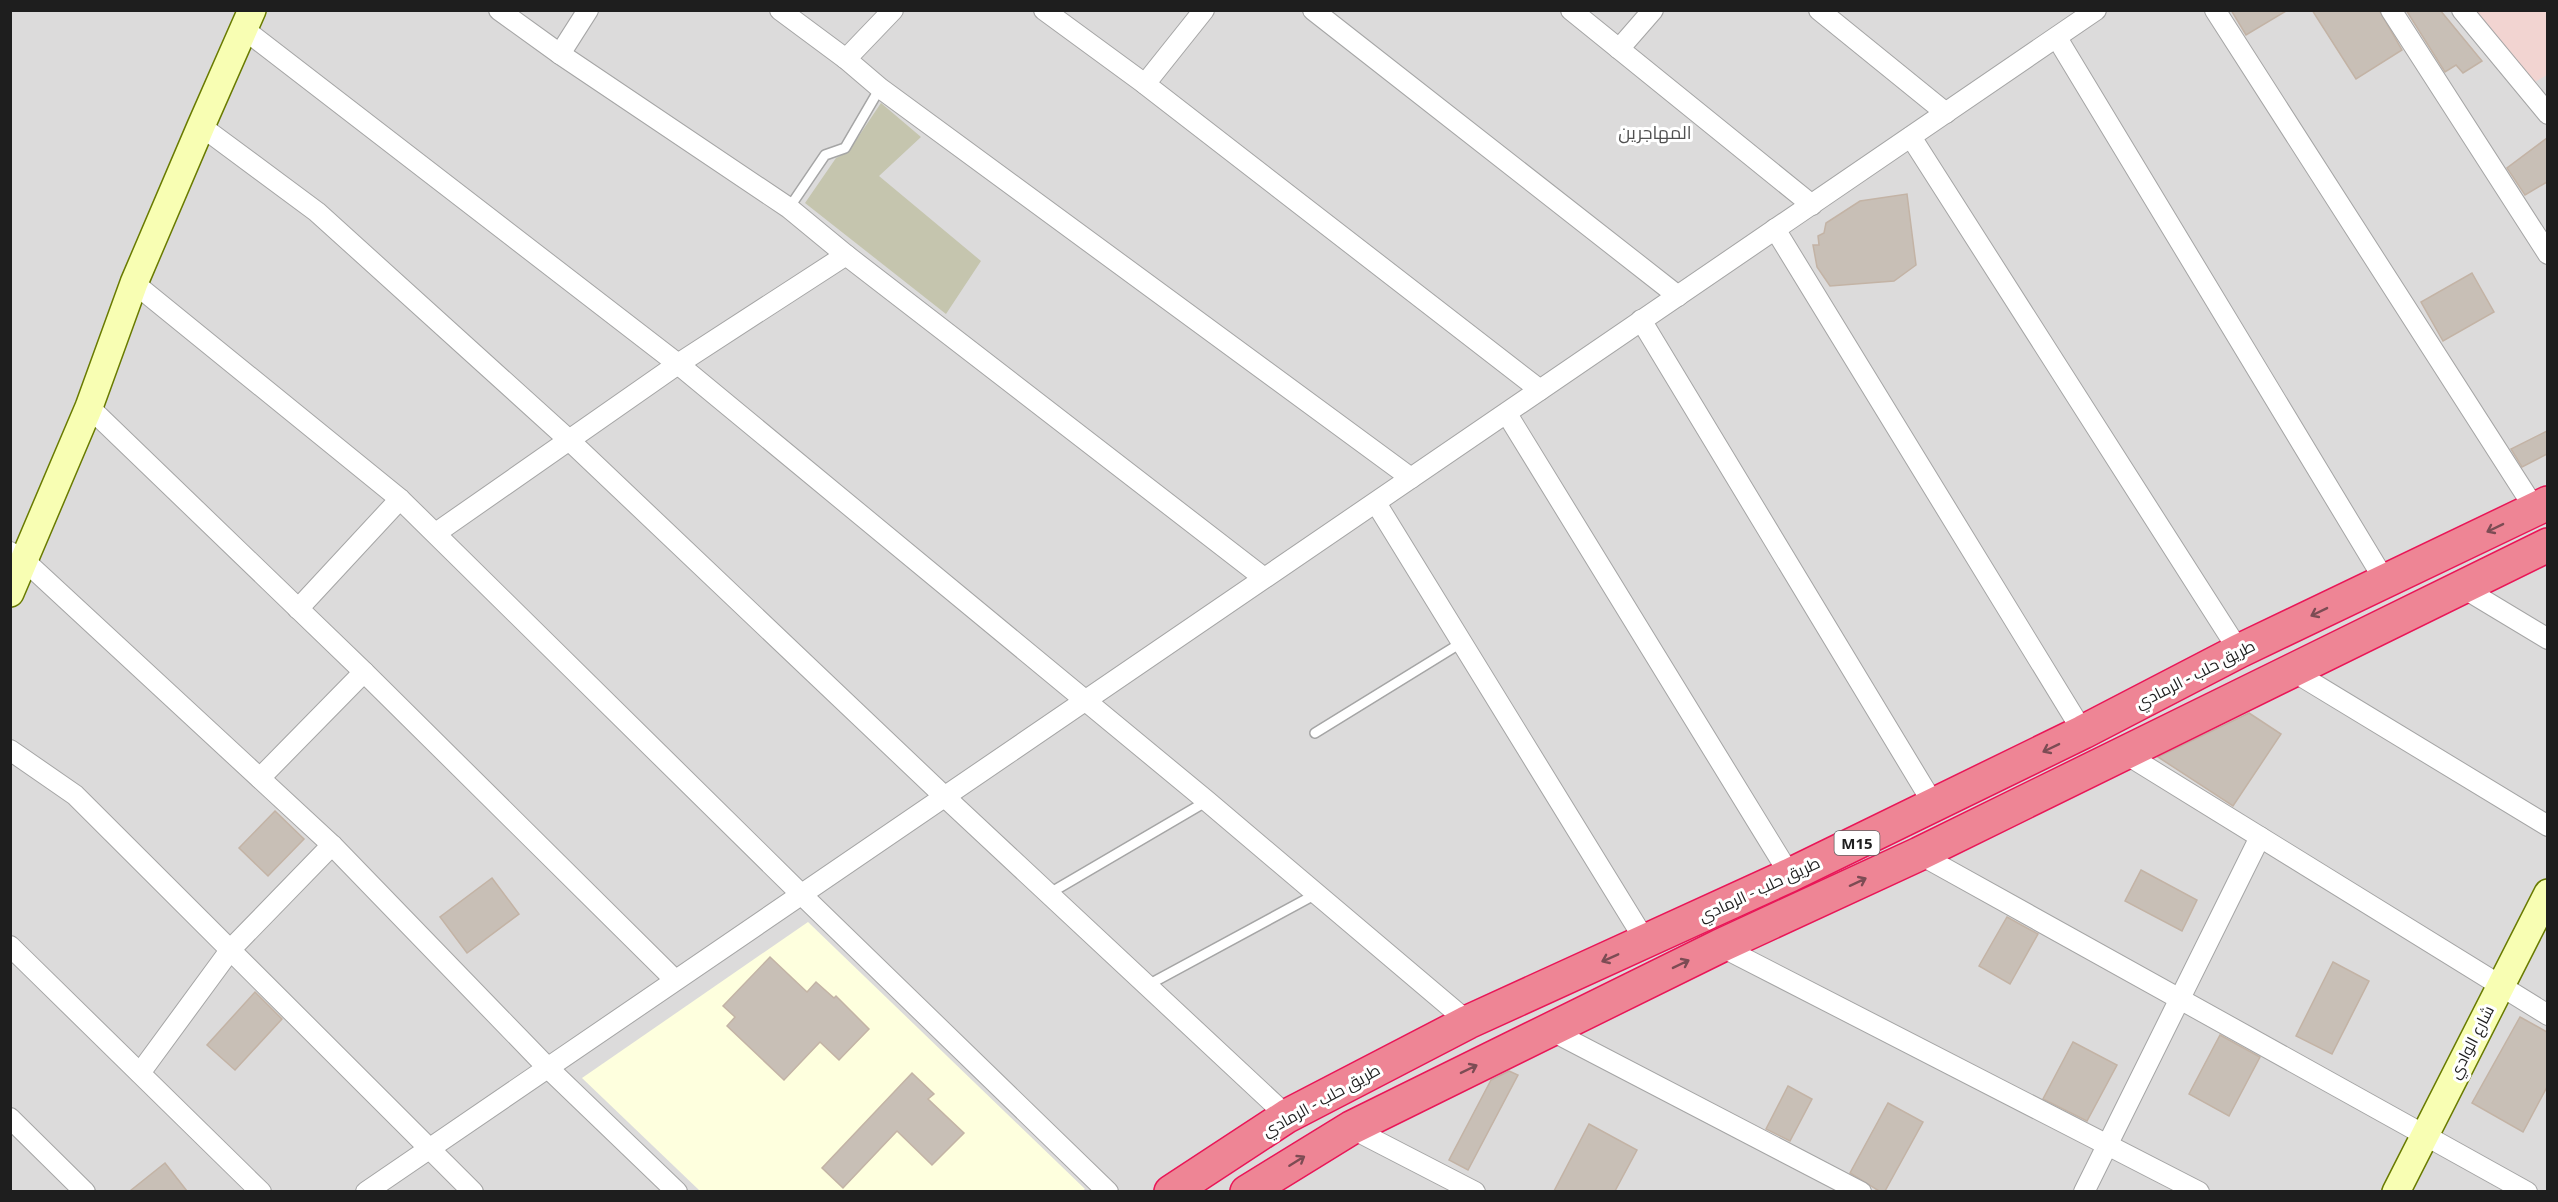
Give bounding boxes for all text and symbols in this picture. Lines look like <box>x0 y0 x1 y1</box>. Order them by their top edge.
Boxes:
district label: المهاجرين <box>1618 120 1692 144</box>
one-way arrow <box>2486 523 2504 535</box>
one-way arrow <box>2310 607 2328 619</box>
street label: طريق حلب - الرمادي <box>2131 634 2260 716</box>
one-way arrow <box>2042 742 2060 754</box>
road number: M15 <box>1834 831 1880 855</box>
street label: طريق حلب - الرمادي <box>1695 851 1825 929</box>
one-way arrow <box>1849 875 1867 887</box>
one-way arrow <box>1601 953 1619 964</box>
one-way arrow <box>1672 958 1690 970</box>
street label: شارع الوادي <box>2443 1002 2502 1084</box>
street label: طريق حلب - الرمادي <box>1258 1058 1385 1144</box>
one-way arrow <box>1459 1063 1477 1074</box>
one-way arrow <box>1288 1154 1305 1166</box>

